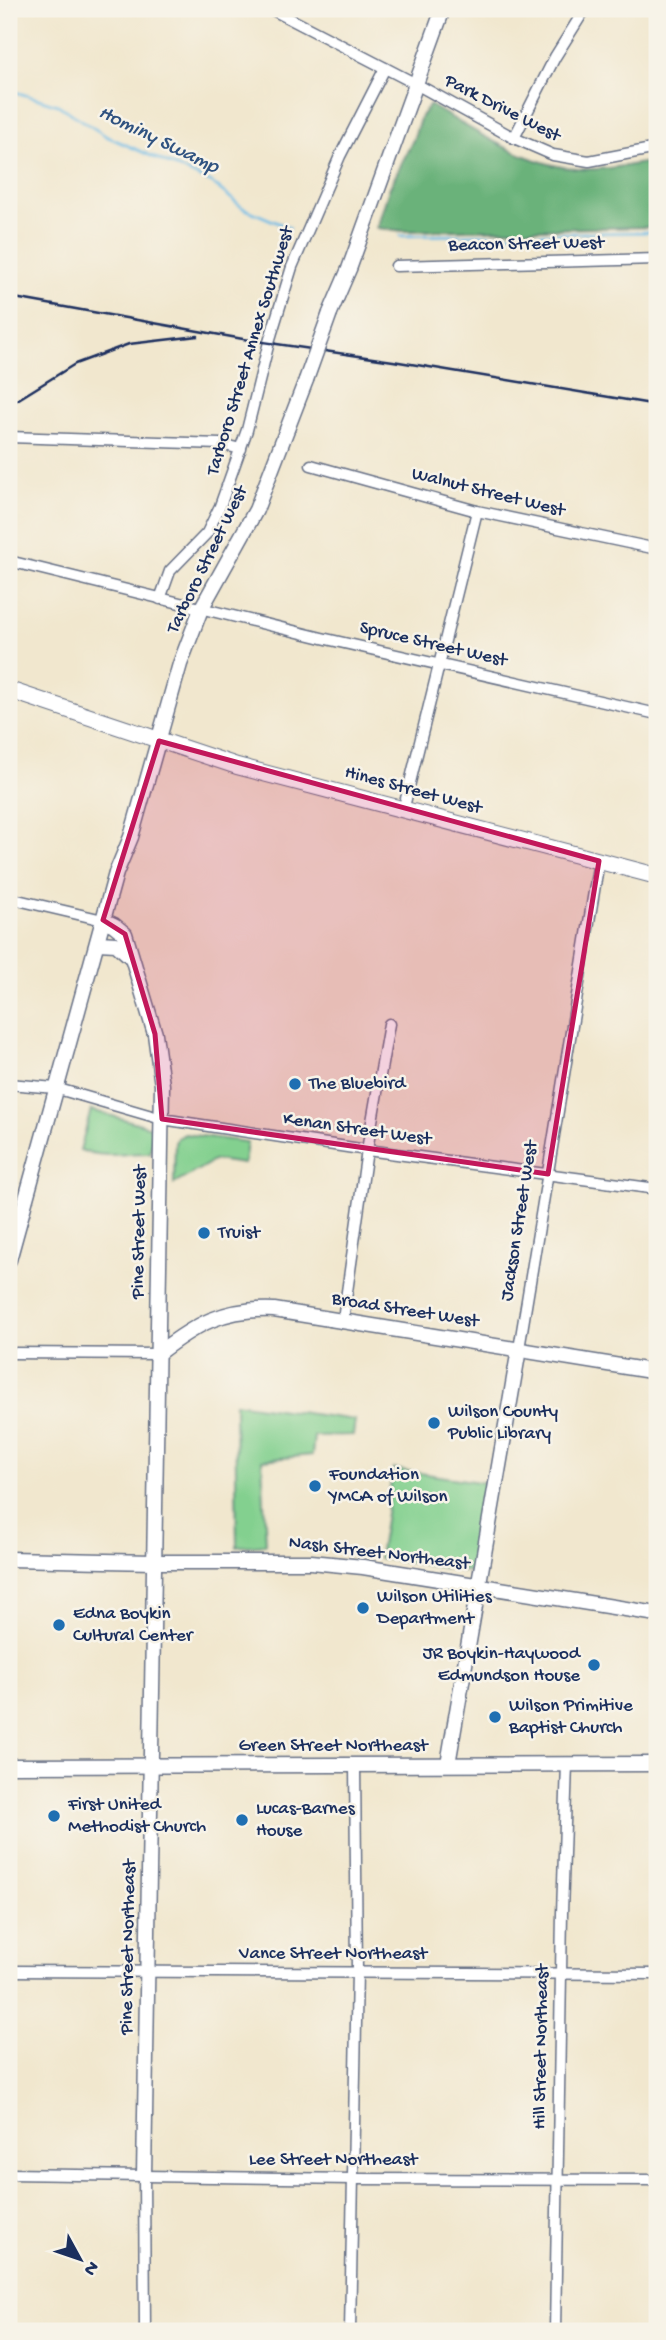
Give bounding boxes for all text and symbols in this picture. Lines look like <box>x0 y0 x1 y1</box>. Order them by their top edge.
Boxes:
street label: Park Drive West <box>439 69 566 149</box>
water label: Hominy Swamp <box>94 101 224 182</box>
street label: Tarboro Street Annex Southwest <box>202 222 301 479</box>
street label: Beacon Street West <box>447 232 606 258</box>
street label: Walnut Street West <box>409 463 569 524</box>
street label: Tarboro Street West <box>162 480 255 638</box>
street label: Spruce Street West <box>357 617 511 674</box>
street label: Hines Street West <box>342 762 486 821</box>
place label: The Bluebird <box>308 1073 407 1096</box>
marker: The Bluebird <box>287 1076 303 1092</box>
street label: Kenan Street West <box>282 1108 435 1152</box>
street label: Jackson Street West <box>496 1137 544 1303</box>
street label: Pine Street West <box>127 1163 153 1300</box>
place label: Truist <box>217 1222 262 1245</box>
marker: Truist <box>196 1225 212 1241</box>
street label: Broad Street West <box>329 1288 482 1334</box>
place label: Wilson County Public Library <box>447 1401 559 1446</box>
marker: Wilson County Public Library <box>426 1415 442 1431</box>
place label: Foundation YMCA of Wilson <box>327 1464 448 1509</box>
marker: Foundation YMCA of Wilson <box>307 1478 323 1494</box>
street label: Nash Street Northeast <box>287 1532 473 1577</box>
place label: Wilson Utilities Department <box>375 1586 493 1631</box>
marker: Wilson Utilities Department <box>355 1600 371 1616</box>
place label: Edna Boykin Cultural Center <box>73 1603 195 1648</box>
marker: Edna Boykin Cultural Center <box>51 1617 67 1633</box>
place label: JR Boykin-Haywood Edmundson House <box>423 1643 582 1688</box>
marker: JR Boykin-Haywood Edmundson House <box>586 1657 602 1673</box>
place label: Wilson Primitive Baptist Church <box>508 1695 633 1740</box>
marker: Wilson Primitive Baptist Church <box>487 1709 503 1725</box>
street label: Green Street Northeast <box>238 1735 430 1758</box>
place label: First United Methodist Church <box>67 1794 206 1839</box>
place label: Lucas-Barnes House <box>256 1798 356 1843</box>
marker: First United Methodist Church <box>46 1808 62 1824</box>
marker: Lucas-Barnes House <box>234 1812 250 1828</box>
street label: Pine Street Northeast <box>116 1857 142 2036</box>
street label: Vance Street Northeast <box>238 1943 429 1966</box>
street label: Hill Street Northeast <box>529 1962 555 2130</box>
street label: Lee Street Northeast <box>249 2149 419 2172</box>
north arrow <box>46 2224 116 2294</box>
text: N <box>78 2256 103 2280</box>

